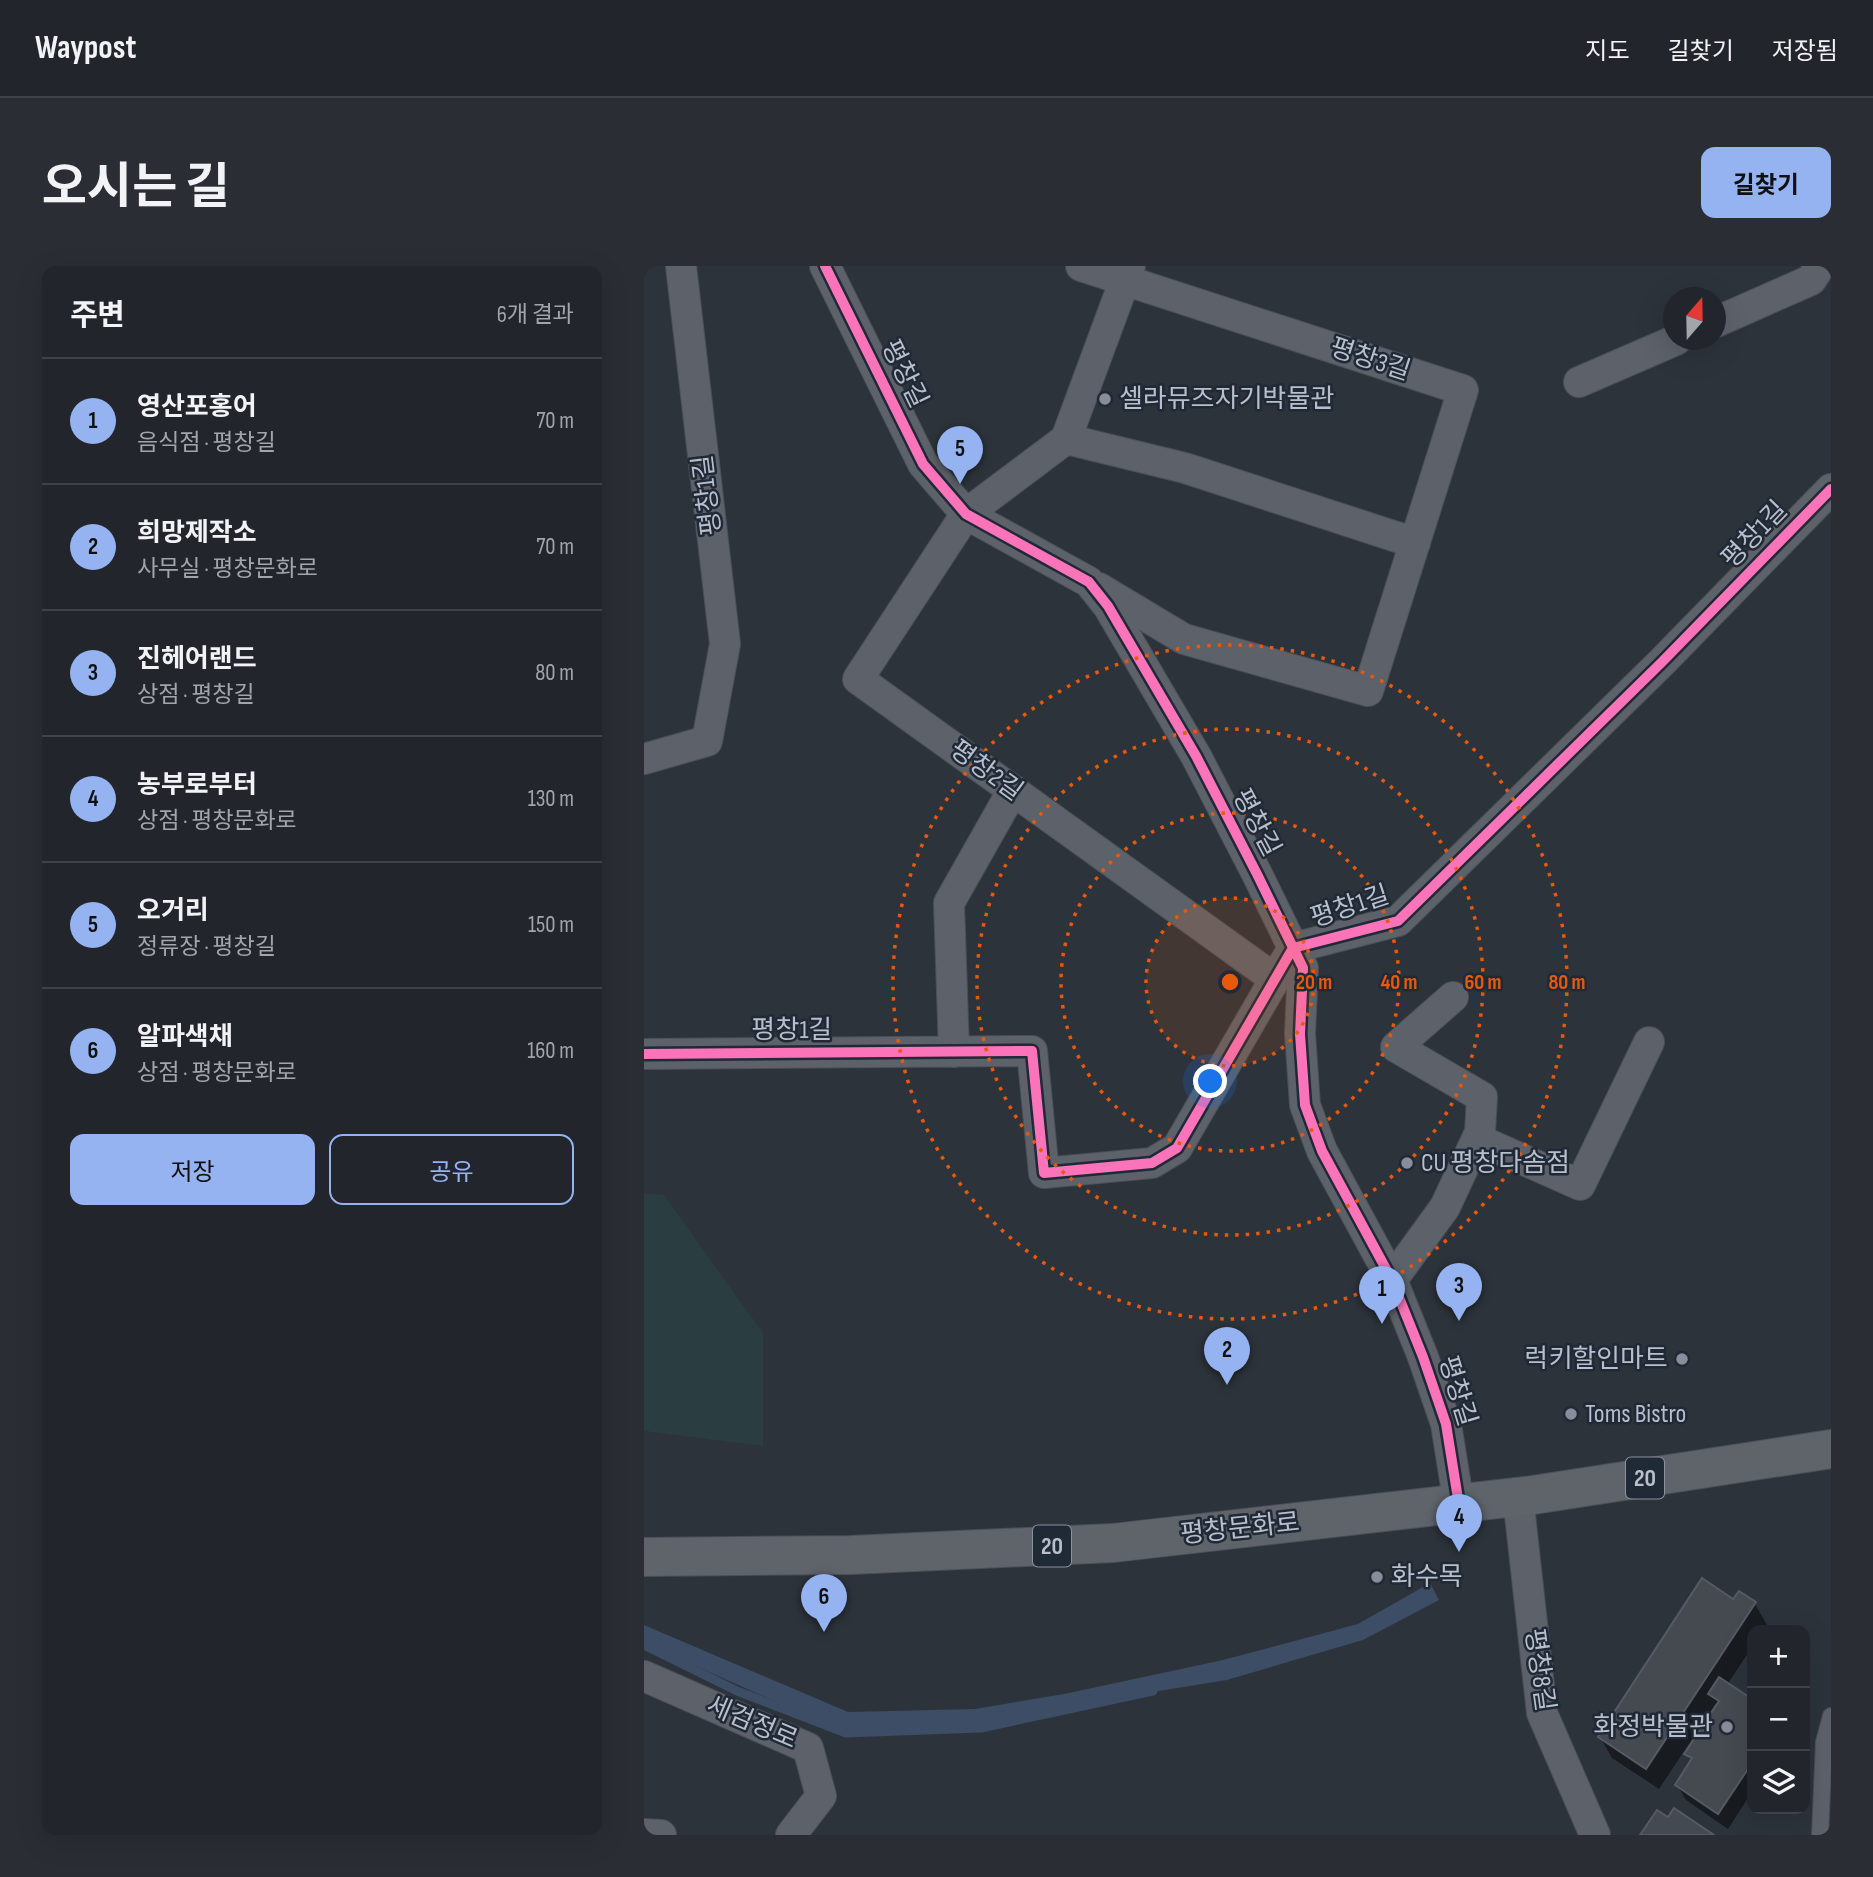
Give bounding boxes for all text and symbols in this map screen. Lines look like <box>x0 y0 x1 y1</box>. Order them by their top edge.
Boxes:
text: Waypost <box>35 28 136 68</box>
text: 지도 <box>1585 37 1630 66</box>
text: 길찾기 <box>1668 37 1734 66</box>
text: 저장됨 <box>1772 37 1838 66</box>
button: 길찾기 <box>1701 147 1831 218</box>
text: 오시는 길 <box>42 159 230 218</box>
north arrow <box>1663 287 1726 350</box>
text: 주변 <box>70 298 125 334</box>
text: 6개 결과 <box>497 301 574 329</box>
street label: 평창3길 <box>1326 332 1414 388</box>
street label: 평창길 <box>874 335 934 413</box>
place label: 셀라뮤즈자기박물관 <box>1119 384 1334 415</box>
marker: 셀라뮤즈자기박물관 <box>1097 391 1113 407</box>
text: 영산포홍어 <box>137 392 257 423</box>
text: 1 <box>88 407 98 435</box>
text: 70 m <box>536 407 574 435</box>
pin: 5 <box>937 426 983 484</box>
text: 음식점 · 평창길 <box>137 429 276 457</box>
street label: 평창1길 <box>688 453 728 537</box>
street label: 평창1길 <box>1716 495 1794 575</box>
text: 희망제작소 <box>137 518 257 549</box>
text: 2 <box>88 533 98 561</box>
text: 70 m <box>536 533 574 561</box>
text: 사무실 · 평창문화로 <box>137 555 318 583</box>
text: 진헤어랜드 <box>137 644 257 675</box>
text: 3 <box>88 659 98 687</box>
text: 80 m <box>535 659 574 687</box>
text: 상점 · 평창길 <box>137 681 255 709</box>
street label: 평창2길 <box>944 734 1028 808</box>
text: 농부로부터 <box>137 770 257 801</box>
street label: 평창길 <box>1225 784 1287 862</box>
text: 4 <box>88 785 98 813</box>
text: 130 m <box>528 785 574 813</box>
text: 상점 · 평창문화로 <box>137 807 297 835</box>
street label: 평창1길 <box>1307 880 1393 934</box>
text: 오거리 <box>137 896 209 927</box>
text: 5 <box>88 911 98 939</box>
text: 150 m <box>528 911 574 939</box>
text: 정류장 · 평창길 <box>137 933 276 961</box>
centre of rings <box>1218 970 1242 994</box>
text: 20 m <box>1296 970 1332 995</box>
text: 40 m <box>1381 970 1417 995</box>
text: 60 m <box>1464 970 1502 995</box>
text: 80 m <box>1548 970 1586 995</box>
street label: 평창1길 <box>752 1015 832 1046</box>
text: 알파색채 <box>137 1022 233 1053</box>
text: 6 <box>88 1037 98 1065</box>
text: 160 m <box>527 1037 574 1065</box>
text: 상점 · 평창문화로 <box>137 1059 297 1087</box>
your location <box>1193 1064 1227 1098</box>
button: 저장 <box>70 1134 315 1205</box>
button: 공유 <box>329 1134 574 1205</box>
place label: CU 평창다솜점 <box>1421 1148 1570 1179</box>
marker: CU 평창다솜점 <box>1399 1155 1415 1171</box>
pin: 3 <box>1436 1263 1482 1321</box>
pin: 1 <box>1359 1266 1405 1324</box>
pin: 2 <box>1204 1327 1250 1385</box>
place label: 럭키할인마트 <box>1524 1344 1668 1375</box>
marker: 럭키할인마트 <box>1674 1351 1690 1367</box>
street label: 평창길 <box>1432 1352 1482 1430</box>
place label: Toms Bistro <box>1585 1399 1686 1430</box>
marker: Toms Bistro <box>1563 1406 1579 1422</box>
road number: 20 <box>1626 1458 1664 1498</box>
pin: 4 <box>1436 1494 1482 1552</box>
street label: 평창문화로 <box>1179 1507 1301 1551</box>
road number: 20 <box>1033 1526 1071 1566</box>
place label: 화수목 <box>1391 1562 1463 1593</box>
marker: 화수목 <box>1369 1569 1385 1585</box>
pin: 6 <box>801 1574 847 1632</box>
map controls <box>1747 1625 1810 1814</box>
button: + <box>1747 1625 1810 1688</box>
street label: 평창8길 <box>1518 1627 1560 1713</box>
button: − <box>1747 1688 1810 1751</box>
street label: 세검정로 <box>702 1690 802 1756</box>
place label: 화정박물관 <box>1593 1712 1713 1743</box>
marker: 화정박물관 <box>1719 1719 1735 1735</box>
button: layers <box>1747 1751 1810 1814</box>

